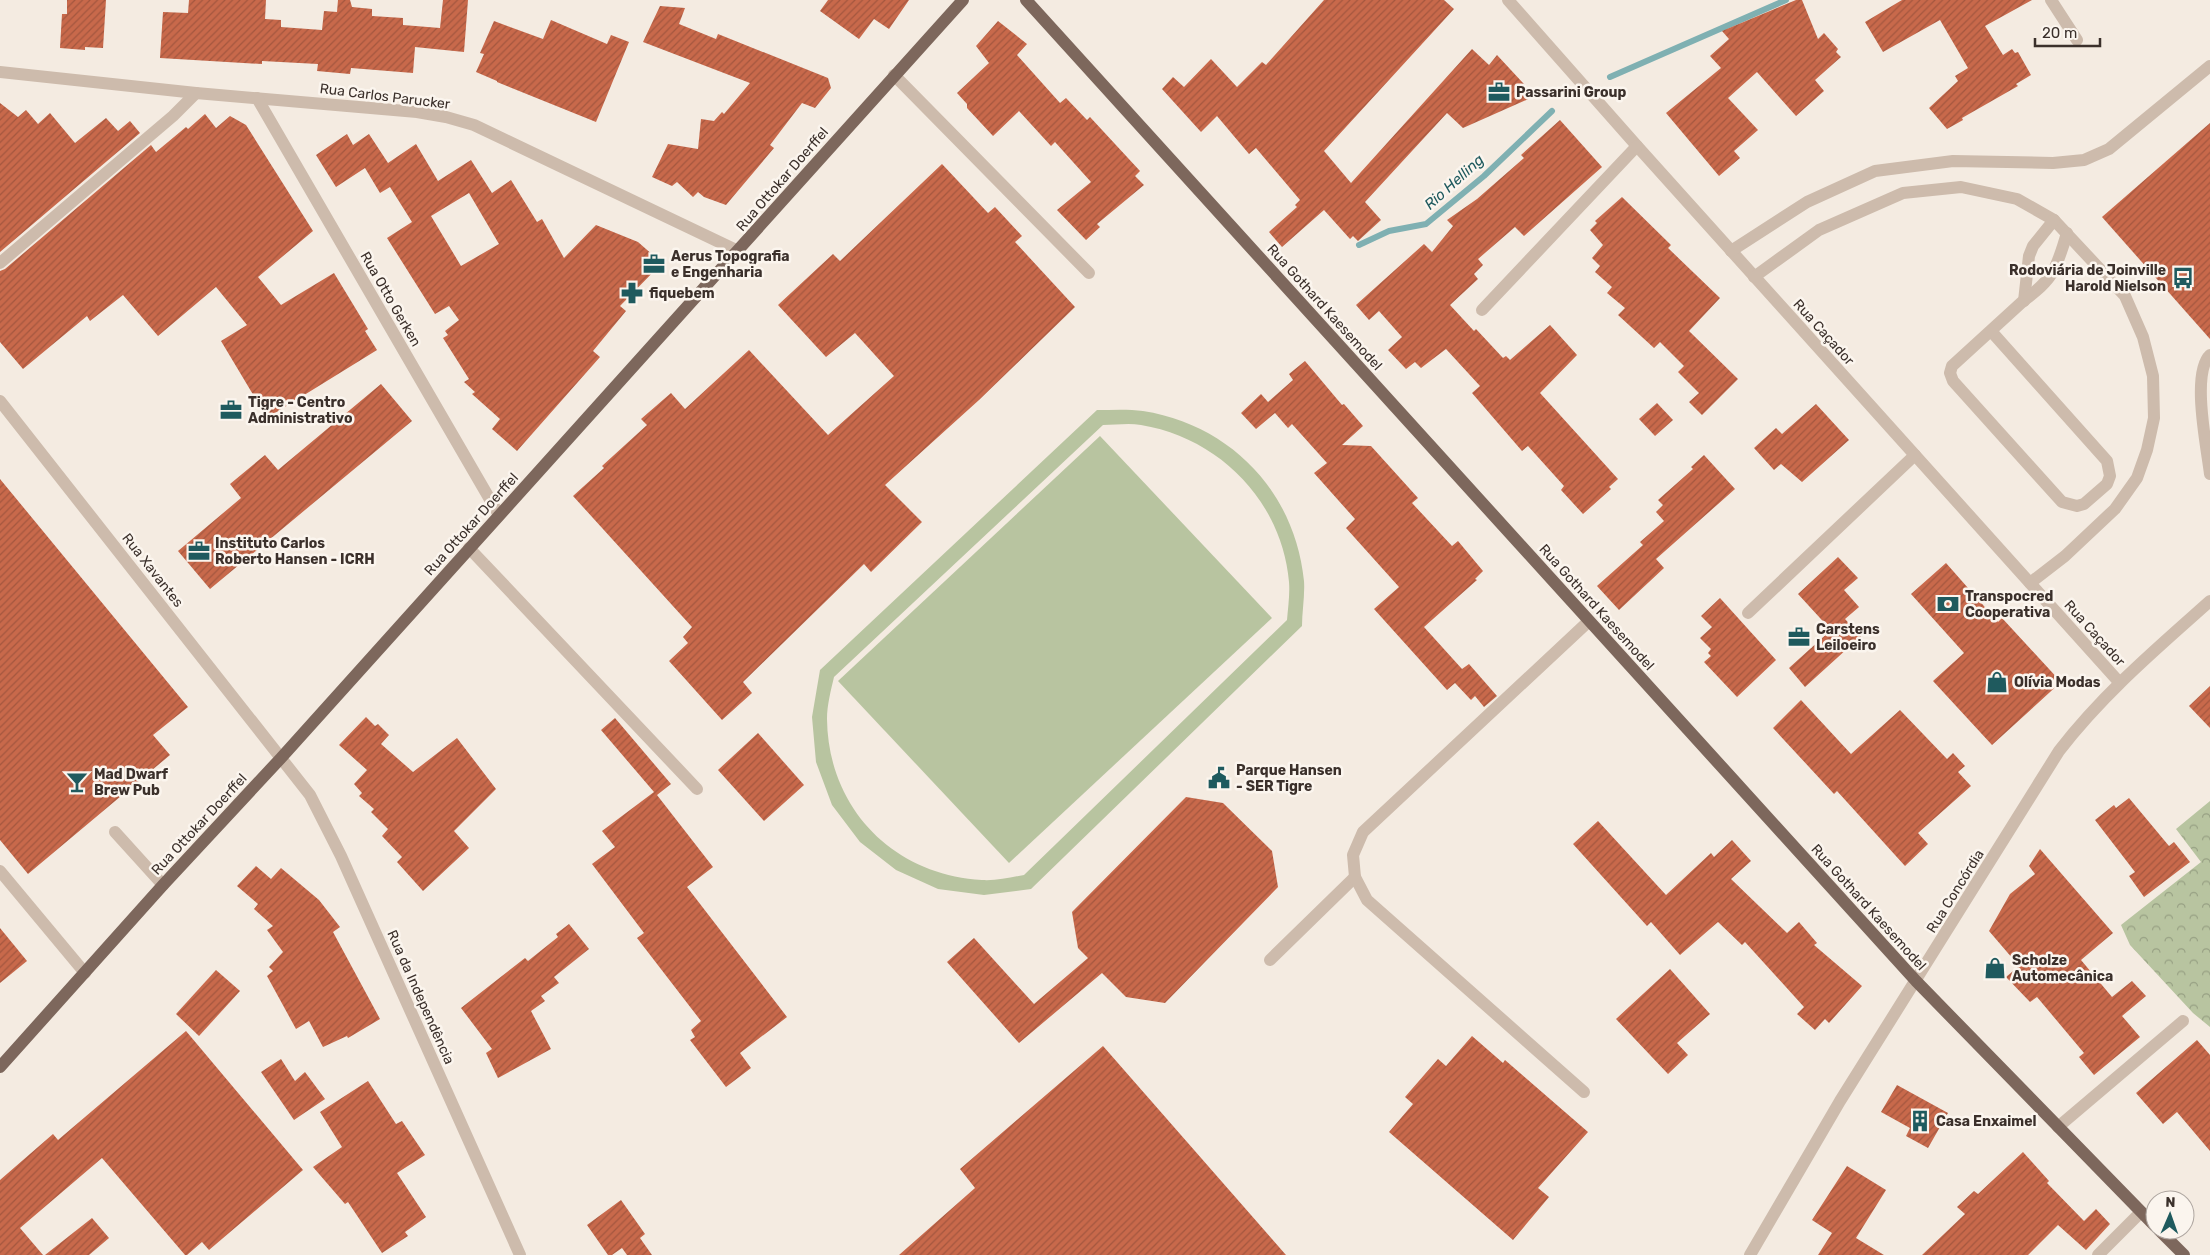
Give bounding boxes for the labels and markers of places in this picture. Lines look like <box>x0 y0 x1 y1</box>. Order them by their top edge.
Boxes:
office icon: Passarini Group <box>1486 79 1512 105</box>
place label: Passarini Group <box>1516 84 1627 101</box>
place label: Aerus Topografia e Engenharia <box>671 248 790 281</box>
office icon: Aerus Topografia e Engenharia <box>641 251 667 277</box>
place label: Rodoviária de Joinville Harold Nielson <box>2009 262 2166 295</box>
bus stop icon: Rodoviária de Joinville Harold Nielson <box>2170 265 2196 291</box>
pharmacy icon: fiquebem <box>619 280 645 306</box>
place label: fiquebem <box>649 285 715 302</box>
place label: Tigre - Centro Administrativo <box>248 394 352 427</box>
office icon: Tigre - Centro Administrativo <box>218 397 244 423</box>
place label: Instituto Carlos Roberto Hansen - ICRH <box>215 535 375 568</box>
office icon: Instituto Carlos Roberto Hansen - ICRH <box>186 538 212 564</box>
place label: Transpocred Cooperativa <box>1965 588 2054 621</box>
bank icon: Transpocred Cooperativa <box>1935 591 1961 617</box>
place label: Carstens Leiloeiro <box>1816 621 1880 654</box>
office icon: Carstens Leiloeiro <box>1786 624 1812 650</box>
shop icon: Olívia Modas <box>1984 669 2010 695</box>
place label: Olívia Modas <box>2014 674 2101 691</box>
place label: Parque Hansen - SER Tigre <box>1236 762 1342 795</box>
public building icon: Parque Hansen - SER Tigre <box>1206 765 1232 791</box>
place label: Mad Dwarf Brew Pub <box>94 766 169 799</box>
bar icon: Mad Dwarf Brew Pub <box>64 769 90 795</box>
place label: Scholze Automecânica <box>2012 952 2113 985</box>
shop icon: Scholze Automecânica <box>1982 955 2008 981</box>
building icon: Casa Enxaimel <box>1907 1108 1933 1134</box>
place label: Casa Enxaimel <box>1936 1113 2037 1130</box>

